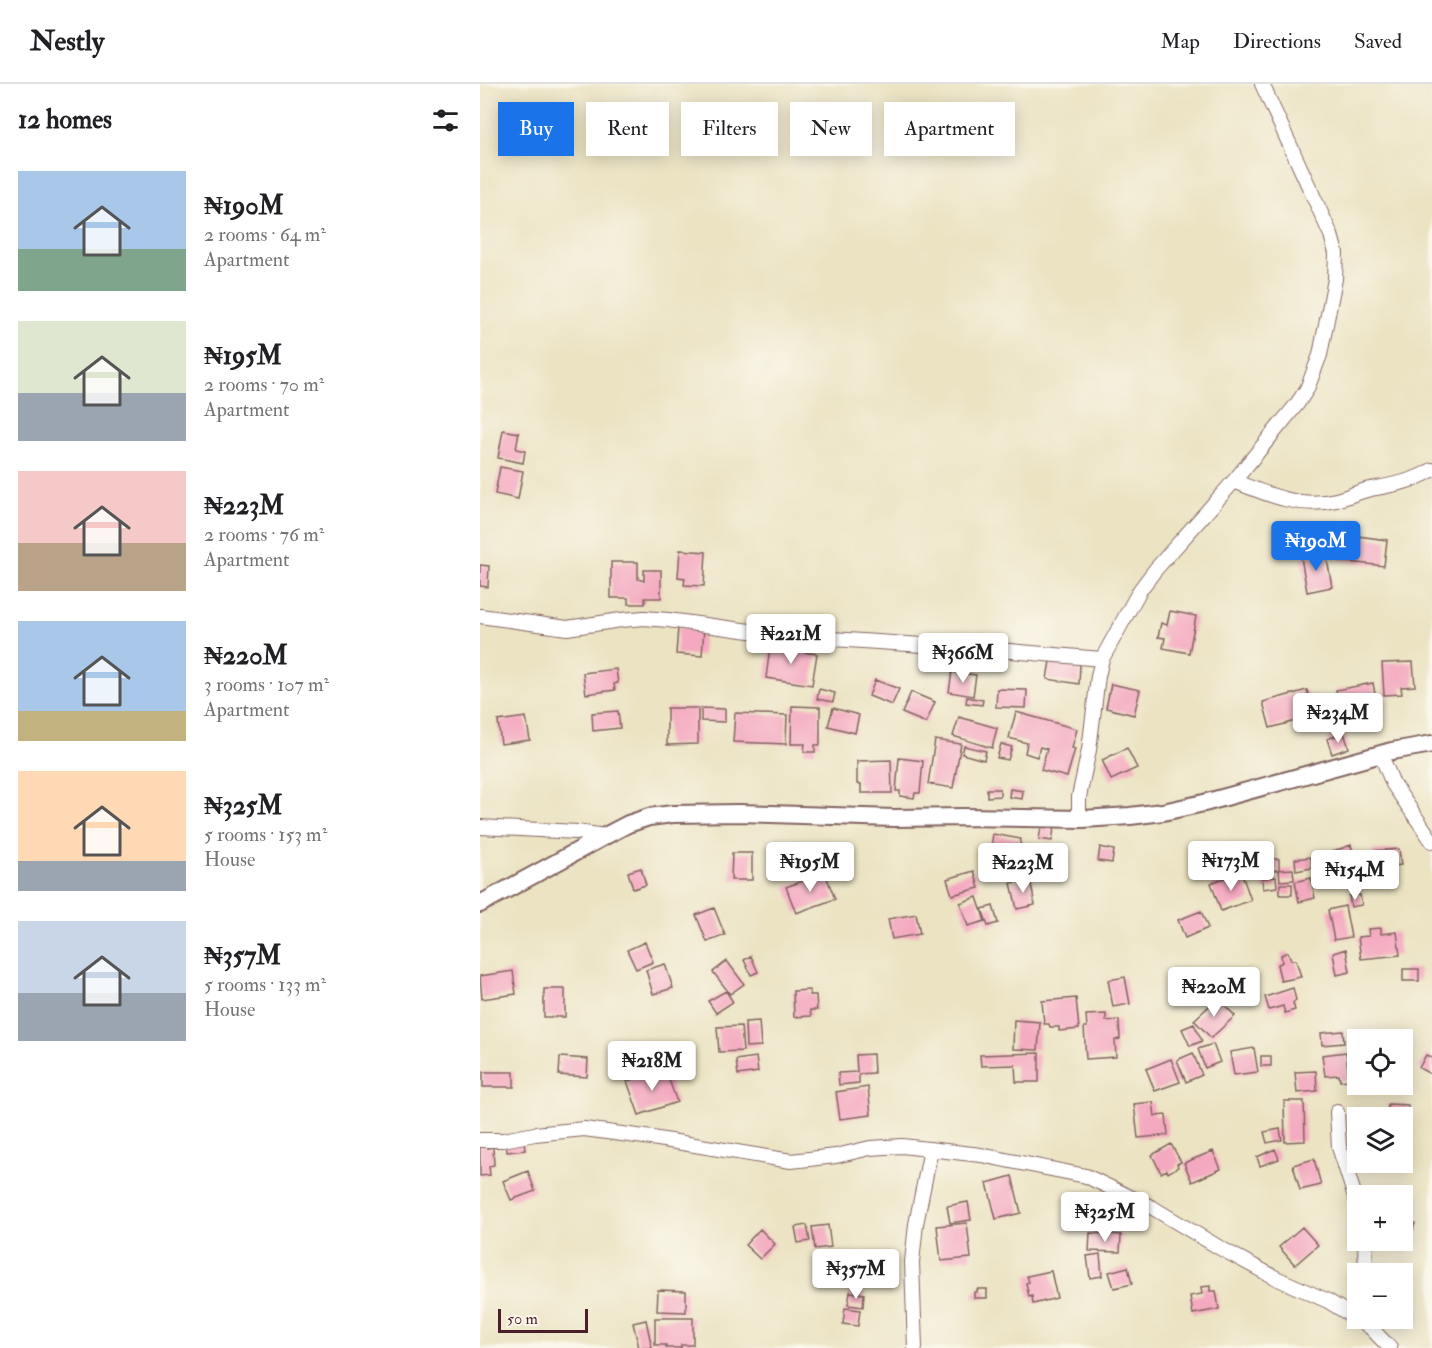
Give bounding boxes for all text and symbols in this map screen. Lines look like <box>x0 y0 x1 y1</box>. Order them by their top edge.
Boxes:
text: Nestly <box>30 24 104 59</box>
text: Map <box>1160 28 1200 55</box>
text: Directions <box>1233 28 1321 55</box>
text: Saved <box>1354 28 1402 55</box>
chip: Buy <box>498 102 574 156</box>
chip: Rent <box>586 102 669 156</box>
chip: Filters <box>681 102 778 156</box>
chip: New <box>790 102 872 156</box>
chip: Apartment <box>884 102 1015 156</box>
text: 12 homes <box>18 104 112 136</box>
icon: filters <box>429 104 462 137</box>
text: ₦190M <box>204 190 284 222</box>
icon: home <box>66 195 138 267</box>
text: 2 rooms · 64 m² <box>204 222 326 247</box>
text: Apartment <box>204 247 289 272</box>
text: ₦195M <box>204 340 282 372</box>
icon: home <box>66 345 138 417</box>
text: 2 rooms · 70 m² <box>204 372 324 397</box>
text: Apartment <box>204 397 289 422</box>
text: ₦223M <box>204 490 284 522</box>
icon: home <box>66 495 138 567</box>
pin: ₦190M <box>1274 521 1358 572</box>
text: 2 rooms · 76 m² <box>204 522 324 547</box>
text: ₦190M <box>1285 528 1347 553</box>
text: Apartment <box>204 547 289 572</box>
pin: ₦221M <box>749 614 833 665</box>
text: ₦221M <box>760 621 822 646</box>
pin: ₦366M <box>921 633 1005 684</box>
text: ₦220M <box>204 640 288 672</box>
text: ₦366M <box>932 640 994 665</box>
icon: home <box>66 645 138 717</box>
text: 3 rooms · 107 m² <box>204 672 329 697</box>
pin: ₦234M <box>1296 693 1380 744</box>
text: Apartment <box>204 697 289 722</box>
text: ₦234M <box>1307 700 1369 725</box>
text: ₦325M <box>204 790 282 822</box>
icon: home <box>66 795 138 867</box>
text: 5 rooms · 153 m² <box>204 822 327 847</box>
pin: ₦173M <box>1189 841 1273 892</box>
pin: ₦195M <box>768 842 852 893</box>
pin: ₦223M <box>981 843 1065 894</box>
text: House <box>204 847 255 872</box>
text: ₦173M <box>1202 848 1260 873</box>
text: ₦195M <box>780 849 840 874</box>
text: ₦223M <box>992 850 1054 875</box>
pin: ₦154M <box>1313 850 1397 901</box>
text: ₦154M <box>1325 857 1385 882</box>
text: ₦357M <box>204 940 281 972</box>
icon: home <box>66 945 138 1017</box>
pin: ₦220M <box>1172 967 1256 1018</box>
text: 5 rooms · 133 m² <box>204 972 326 997</box>
text: ₦220M <box>1182 974 1246 999</box>
text: House <box>204 997 255 1022</box>
map controls <box>1347 1029 1413 1329</box>
button: locate <box>1347 1029 1413 1095</box>
pin: ₦218M <box>610 1041 694 1092</box>
text: ₦218M <box>622 1048 682 1073</box>
button: layers <box>1347 1107 1413 1173</box>
button: + <box>1347 1185 1413 1251</box>
pin: ₦325M <box>1063 1192 1147 1243</box>
text: ₦325M <box>1075 1199 1135 1224</box>
pin: ₦357M <box>814 1249 898 1300</box>
text: ₦357M <box>826 1256 886 1281</box>
button: − <box>1347 1263 1413 1329</box>
scale bar <box>498 1306 588 1334</box>
text: 50 m <box>507 1309 538 1329</box>

